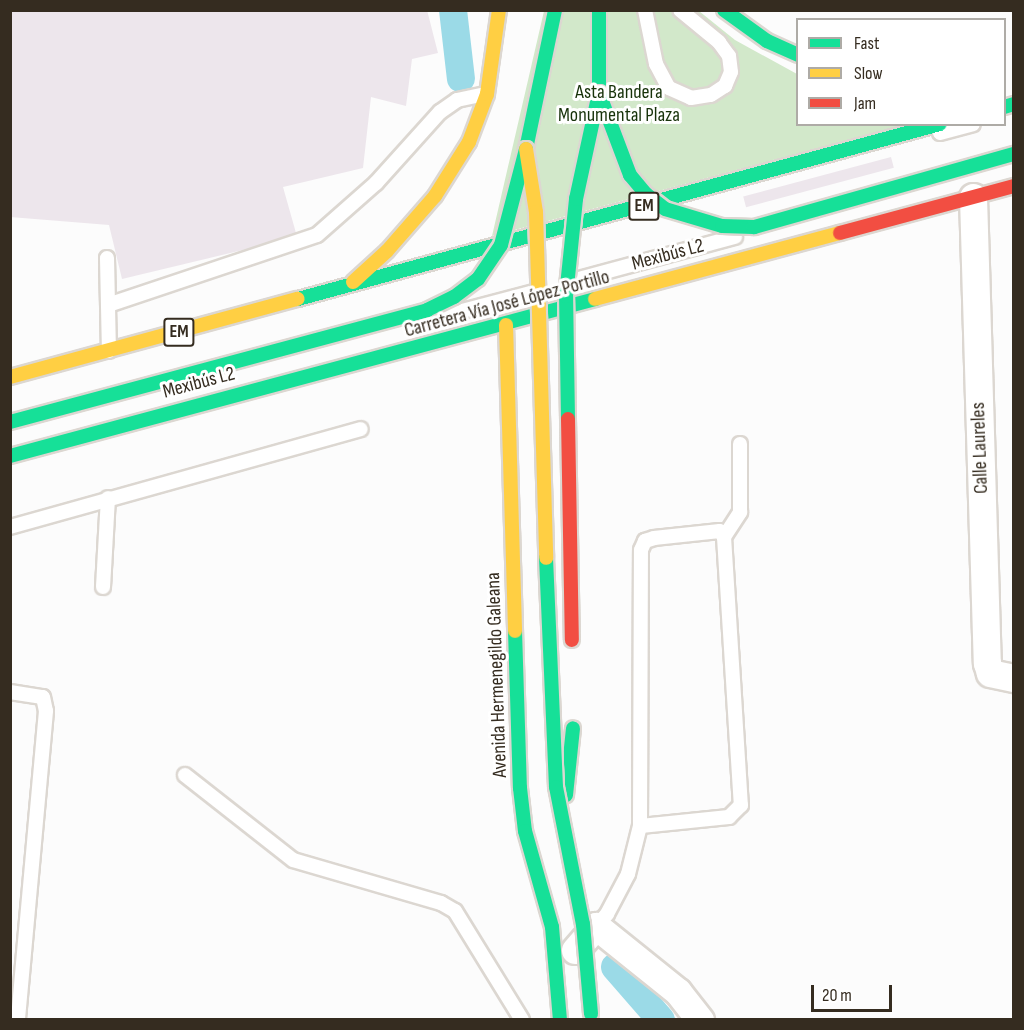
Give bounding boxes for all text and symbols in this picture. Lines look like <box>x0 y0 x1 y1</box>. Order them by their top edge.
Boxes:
legend <box>796 18 1006 126</box>
text: Fast <box>854 33 879 54</box>
text: Slow <box>854 63 883 84</box>
park label: Asta Bandera Monumental Plaza <box>558 81 680 128</box>
text: Jam <box>854 93 876 114</box>
road number: EM <box>628 191 660 221</box>
street label: Mexibús L2 <box>629 234 707 276</box>
street label: Carretera Vía José López Portillo <box>402 265 612 343</box>
road number: EM <box>162 317 195 347</box>
street label: Mexibús L2 <box>160 362 238 404</box>
street label: Calle Laureles <box>966 402 994 494</box>
street label: Avenida Hermenegildo Galeana <box>481 572 513 778</box>
scale bar <box>814 973 895 1011</box>
text: 20 m <box>822 985 852 1006</box>

